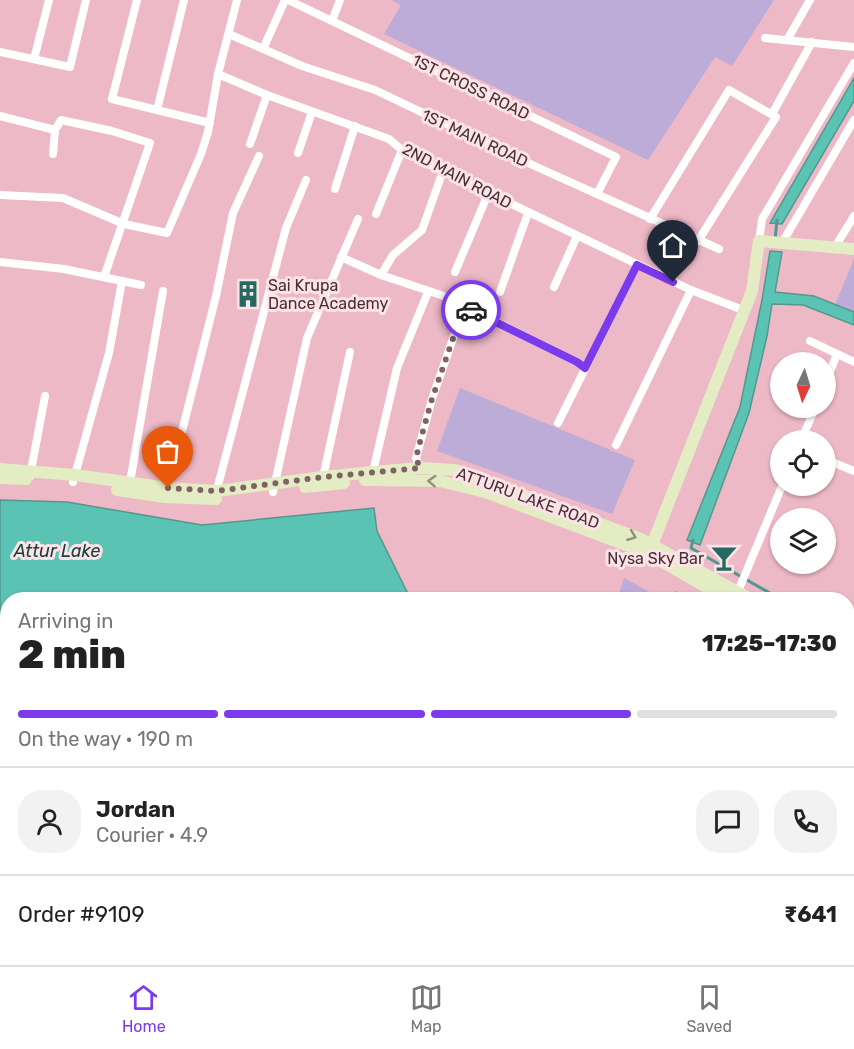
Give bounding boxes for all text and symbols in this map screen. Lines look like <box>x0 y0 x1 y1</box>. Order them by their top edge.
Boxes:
street label: 1ST CROSS ROAD <box>409 50 533 124</box>
street label: 1ST MAIN ROAD <box>419 105 531 171</box>
street label: 2ND MAIN ROAD <box>399 139 515 213</box>
pin <box>647 220 698 282</box>
icon: home <box>656 229 689 262</box>
place label: Sai Krupa Dance Academy <box>268 276 389 313</box>
building icon: Sai Krupa Dance Academy <box>233 279 263 309</box>
courier <box>441 280 501 340</box>
icon: car <box>455 294 488 327</box>
north arrow <box>770 352 836 418</box>
map controls <box>770 352 836 574</box>
pin <box>142 426 193 488</box>
button: locate <box>770 430 836 496</box>
icon: bag <box>151 435 184 468</box>
street label: ATTURU LAKE ROAD <box>454 463 602 533</box>
one-way arrow <box>427 475 436 488</box>
button: layers <box>770 508 836 574</box>
one-way arrow <box>626 528 637 541</box>
water label: Attur Lake <box>13 540 100 562</box>
bar icon: Nysa Sky Bar <box>709 543 739 573</box>
place label: Nysa Sky Bar <box>607 549 704 568</box>
text: Arriving in <box>18 609 113 633</box>
text: 17:25–17:30 <box>702 630 837 657</box>
text: 2 min <box>18 632 126 678</box>
text: On the way · 190 m <box>18 727 193 751</box>
button: person <box>18 790 81 853</box>
button: chat <box>696 790 759 853</box>
button: phone <box>774 790 837 853</box>
text: Jordan <box>96 796 175 823</box>
text: Courier · 4.9 <box>96 823 208 847</box>
text: Order #9109 <box>18 901 145 928</box>
text: ₹641 <box>784 901 837 928</box>
tab: Home <box>122 981 166 1036</box>
tab: Map <box>410 981 443 1036</box>
tab: Saved <box>686 981 732 1036</box>

